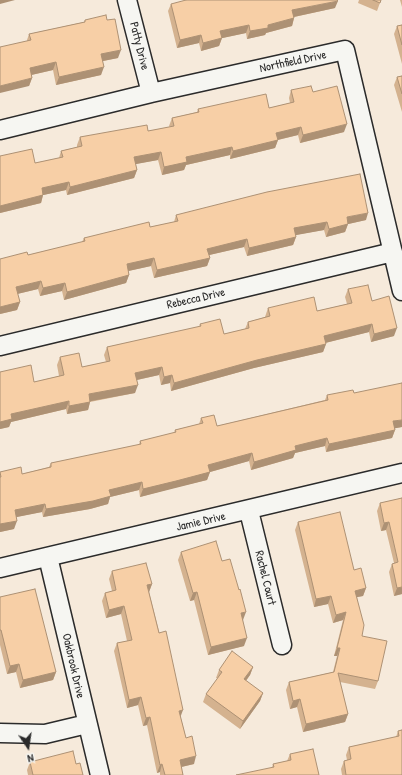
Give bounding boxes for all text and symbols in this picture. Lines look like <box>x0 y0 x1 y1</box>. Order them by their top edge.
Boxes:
street label: Patty Drive <box>126 20 152 72</box>
street label: Northfield Drive <box>258 48 328 76</box>
street label: Rebecca Drive <box>165 285 227 313</box>
street label: Jamie Drive <box>175 509 227 535</box>
street label: Rachel Court <box>251 549 279 607</box>
street label: Oakbrook Drive <box>59 632 87 700</box>
north arrow <box>8 727 48 767</box>
text: N <box>26 751 35 766</box>

